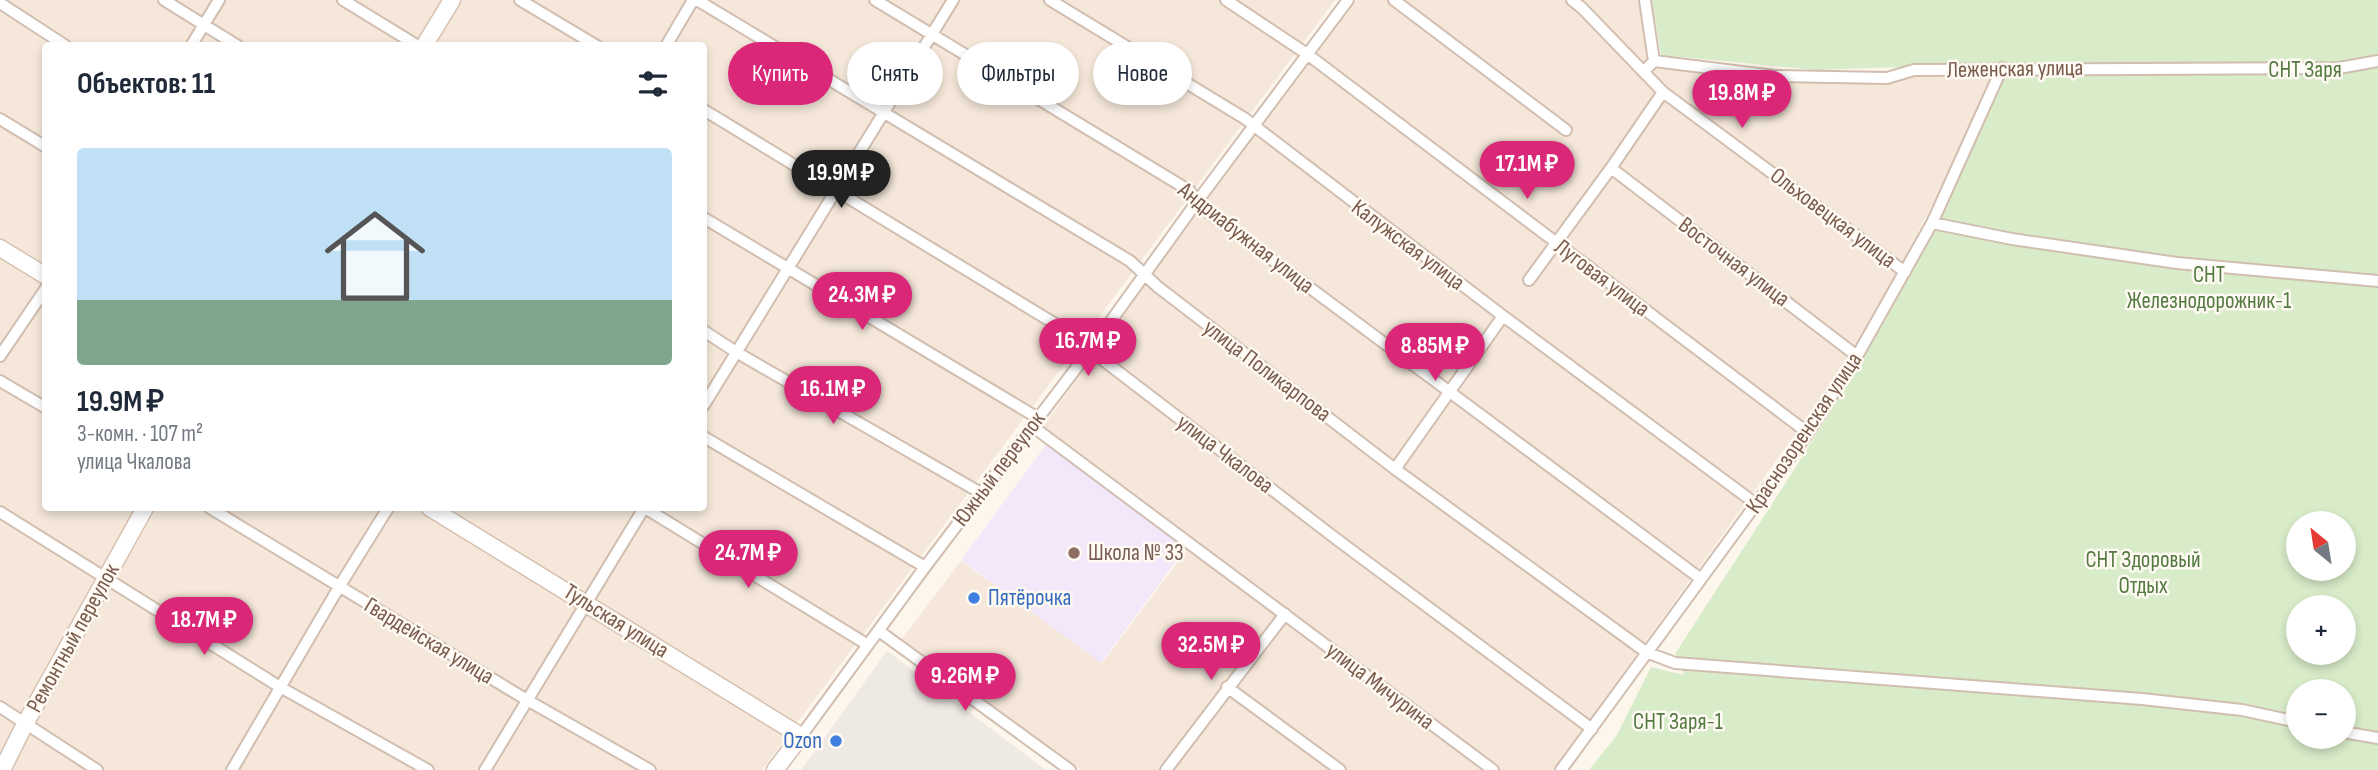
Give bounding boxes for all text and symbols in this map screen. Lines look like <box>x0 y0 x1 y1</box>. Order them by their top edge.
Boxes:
chip: Купить <box>728 42 833 105</box>
chip: Снять <box>847 42 943 105</box>
chip: Фильтры <box>957 42 1079 105</box>
chip: Новое <box>1093 42 1192 105</box>
street label: Леженская улица <box>1947 54 2083 84</box>
park label: СНТ Заря <box>2268 56 2342 84</box>
icon: filters <box>634 65 672 103</box>
text: Объектов: 11 <box>77 66 215 102</box>
pin: 19.8M ₽ <box>1677 71 1807 130</box>
text: 19.8M ₽ <box>1708 79 1776 107</box>
pin: 17.1M ₽ <box>1462 142 1592 201</box>
pin: 19.9M ₽ <box>776 150 906 210</box>
text: 17.1M ₽ <box>1496 150 1558 178</box>
text: 19.9M ₽ <box>808 159 874 187</box>
street label: Ольховецкая улица <box>1765 162 1901 274</box>
street label: Андриабужная улица <box>1172 176 1320 300</box>
icon: home <box>312 193 438 319</box>
street label: Калужская улица <box>1346 193 1470 297</box>
street label: Восточная улица <box>1673 211 1795 313</box>
street label: Луговая улица <box>1549 233 1655 323</box>
park label: СНТ Железнодорожник-1 <box>2127 261 2291 315</box>
pin: 24.3M ₽ <box>797 272 927 332</box>
text: 24.3M ₽ <box>828 281 896 309</box>
street label: улица Поликарпова <box>1197 314 1337 428</box>
pin: 16.7M ₽ <box>1023 318 1153 378</box>
pin: 8.85M ₽ <box>1370 324 1500 383</box>
text: 16.7M ₽ <box>1055 327 1121 355</box>
text: 8.85M ₽ <box>1401 332 1469 360</box>
street label: Краснозоренская улица <box>1740 347 1868 519</box>
pin: 16.1M ₽ <box>768 366 898 426</box>
text: 16.1M ₽ <box>800 375 866 403</box>
text: 19.9M ₽ <box>77 384 164 420</box>
street label: Южный переулок <box>947 406 1051 532</box>
street label: улица Чкалова <box>1171 408 1279 500</box>
text: 3-комн. · 107 m² <box>77 420 203 448</box>
text: улица Чкалова <box>77 448 191 476</box>
north arrow <box>2286 511 2356 581</box>
map controls <box>2286 511 2356 749</box>
pin: 24.7M ₽ <box>683 530 813 590</box>
text: 24.7M ₽ <box>715 539 781 567</box>
place label: Школа № 33 <box>1088 539 1184 567</box>
marker: Школа № 33 <box>1066 545 1082 561</box>
park label: СНТ Здоровый Отдых <box>2085 546 2201 600</box>
street label: Ремонтный переулок <box>21 558 126 717</box>
street label: Тульская улица <box>558 578 674 664</box>
place label: Пятёрочка <box>988 584 1071 612</box>
marker: Пятёрочка <box>966 590 982 606</box>
street label: Гвардейская улица <box>359 591 499 691</box>
button: + <box>2286 595 2356 665</box>
pin: 18.7M ₽ <box>139 598 269 657</box>
text: 18.7M ₽ <box>171 606 237 634</box>
pin: 32.5M ₽ <box>1146 622 1276 682</box>
text: 32.5M ₽ <box>1177 631 1245 659</box>
street label: улица Мичурина <box>1320 636 1440 736</box>
pin: 9.26M ₽ <box>900 654 1030 713</box>
text: 9.26M ₽ <box>931 662 999 690</box>
button: − <box>2286 679 2356 749</box>
park label: СНТ Заря-1 <box>1633 708 1723 736</box>
place label: Ozon <box>783 727 822 755</box>
marker: Ozon <box>828 733 844 749</box>

